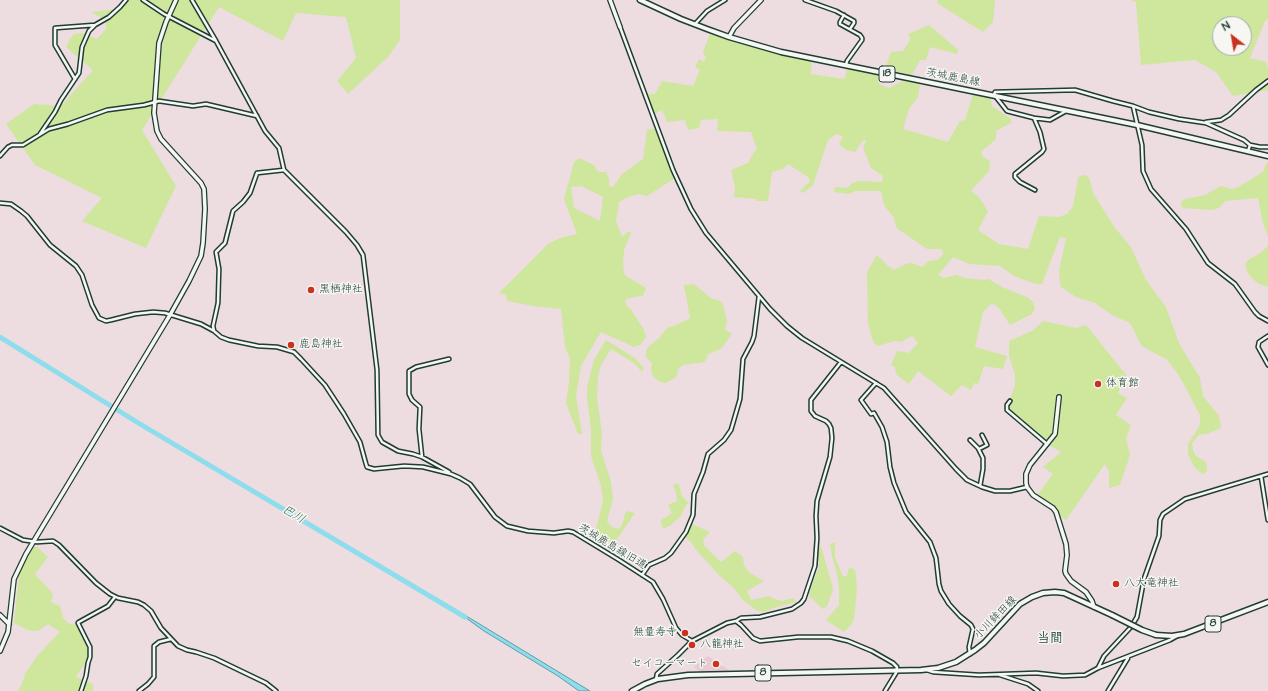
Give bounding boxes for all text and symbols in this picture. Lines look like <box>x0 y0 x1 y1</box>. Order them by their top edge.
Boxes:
north arrow <box>1212 16 1252 56</box>
text: N <box>1219 18 1233 34</box>
road number: 18 <box>879 66 895 82</box>
street label: 茨城鹿島線 <box>925 66 981 90</box>
place label: 黒栖神社 <box>319 283 363 297</box>
marker: 黒栖神社 <box>306 285 316 295</box>
place label: 鹿島神社 <box>299 338 343 352</box>
marker: 鹿島神社 <box>286 340 296 350</box>
place label: 体育館 <box>1106 377 1139 391</box>
marker: 体育館 <box>1093 379 1103 389</box>
water label: 巴川 <box>279 503 307 527</box>
street label: 茨城鹿島線旧道 <box>576 522 648 572</box>
place label: 八大竜神社 <box>1124 577 1179 591</box>
marker: 八大竜神社 <box>1111 579 1121 589</box>
street label: 小川鉾田線 <box>972 594 1020 642</box>
road number: 8 <box>1205 616 1221 632</box>
place label: 無量寿寺 <box>633 626 677 640</box>
marker: 無量寿寺 <box>680 628 690 638</box>
district label: 当間 <box>1037 631 1063 647</box>
place label: 八龍神社 <box>700 638 744 652</box>
marker: 八龍神社 <box>687 640 697 650</box>
place label: セイコーマート <box>631 657 708 671</box>
marker: セイコーマート <box>711 659 721 669</box>
road number: 8 <box>755 665 771 681</box>

